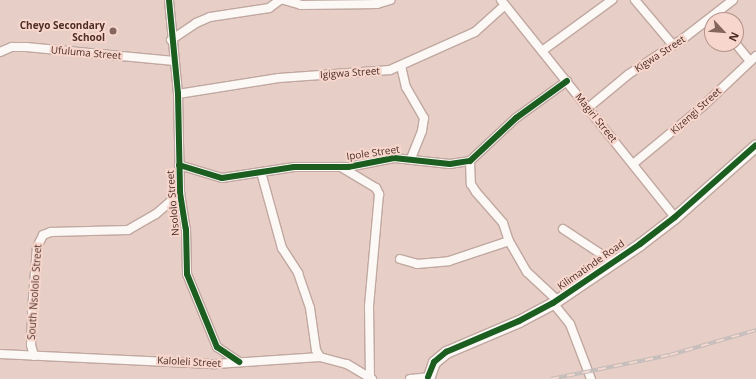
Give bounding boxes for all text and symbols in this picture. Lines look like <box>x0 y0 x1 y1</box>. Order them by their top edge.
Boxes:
north arrow <box>704 12 744 52</box>
place label: Cheyo Secondary School <box>20 19 105 42</box>
marker: Cheyo Secondary School <box>108 26 118 36</box>
text: N <box>726 30 743 44</box>
street label: Kigwa Street <box>632 33 688 75</box>
street label: Ufuluma Street <box>50 44 122 62</box>
street label: Igigwa Street <box>320 65 380 81</box>
street label: Kizengi Street <box>668 85 724 137</box>
street label: Magiri Street <box>573 91 619 145</box>
street label: Ipole Street <box>346 143 400 163</box>
street label: Nsololo Street <box>164 170 182 236</box>
street label: Kilimatinde Road <box>555 237 627 293</box>
street label: South Nsololo Street <box>26 244 44 340</box>
street label: Kaloleli Street <box>157 354 221 370</box>

